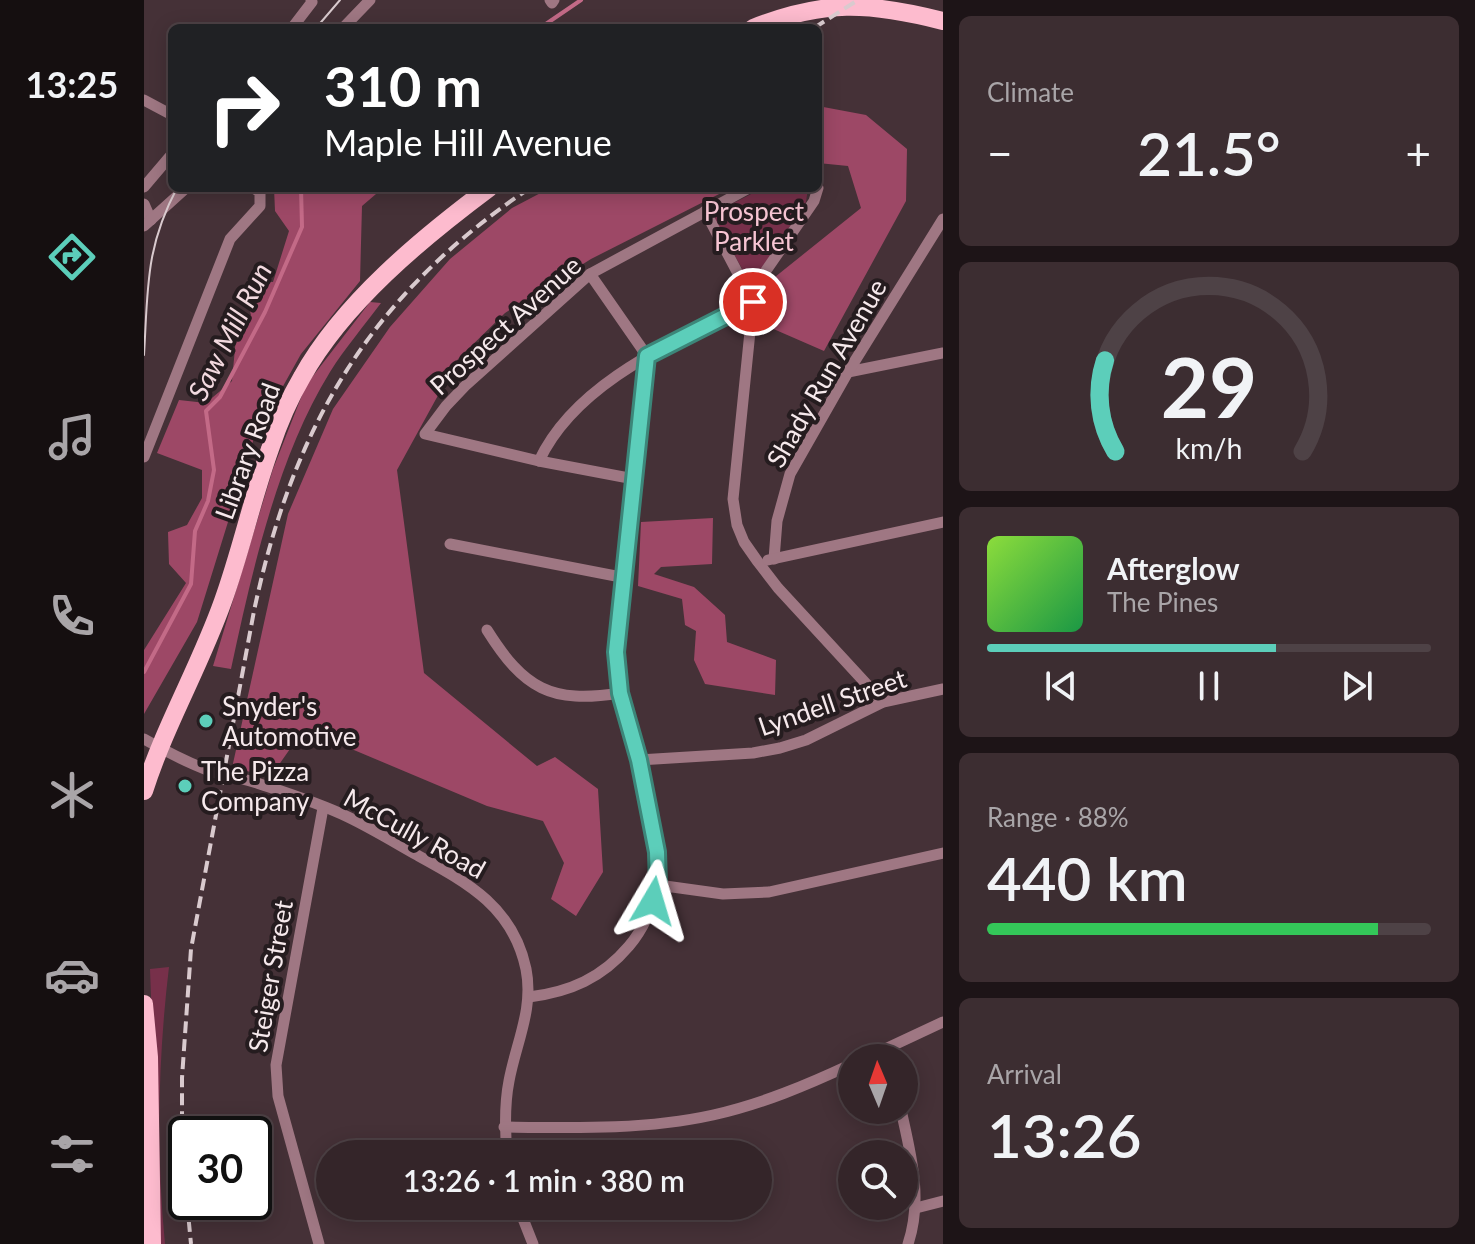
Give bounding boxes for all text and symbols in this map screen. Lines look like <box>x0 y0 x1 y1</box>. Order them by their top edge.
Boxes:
text: 310 m <box>324 52 482 119</box>
icon: right <box>192 56 296 160</box>
text: 13:25 <box>26 62 118 106</box>
text: Climate <box>987 76 1074 108</box>
text: 21.5° <box>1137 117 1281 189</box>
text: Maple Hill Avenue <box>324 120 612 164</box>
text: − <box>987 127 1013 179</box>
text: + <box>1405 127 1431 179</box>
park label: Prospect Parklet <box>704 195 805 257</box>
icon: directions <box>44 229 100 285</box>
street label: Prospect Avenue <box>423 249 587 401</box>
water label: Saw Mill Run <box>180 257 278 405</box>
pin <box>719 268 787 336</box>
street label: Shady Run Avenue <box>759 273 893 473</box>
icon: arrive <box>731 280 775 324</box>
text: 29 <box>1161 336 1257 436</box>
street label: Library Road <box>208 378 286 524</box>
icon: music <box>44 409 100 465</box>
text: km/h <box>1176 432 1242 466</box>
text: Afterglow <box>1107 550 1240 586</box>
text: The Pines <box>1107 586 1218 618</box>
icon: phone <box>44 588 100 644</box>
street label: Lyndell Street <box>754 662 911 742</box>
icon: previous <box>1039 664 1083 708</box>
icon: pause <box>1187 664 1231 708</box>
icon: next <box>1335 664 1379 708</box>
place label: Snyder's Automotive <box>222 690 356 752</box>
marker: Snyder's Automotive <box>197 712 215 730</box>
place label: The Pizza Company <box>201 755 310 817</box>
icon: climate <box>44 767 100 823</box>
marker: The Pizza Company <box>176 777 194 795</box>
street label: McCully Road <box>339 781 491 885</box>
text: Range · 88% <box>987 801 1129 833</box>
text: 440 km <box>987 842 1188 914</box>
position arrow <box>611 859 695 943</box>
street label: Steiger Street <box>241 897 299 1055</box>
icon: car <box>44 947 100 1003</box>
north arrow <box>838 1044 918 1124</box>
map controls <box>838 1044 918 1220</box>
text: Arrival <box>987 1058 1062 1090</box>
text: 13:26 <box>987 1099 1141 1171</box>
speed limit sign: 30 <box>168 1116 272 1220</box>
icon: filters <box>44 1126 100 1182</box>
button: search <box>838 1140 918 1220</box>
text: 13:26 · 1 min · 380 m <box>403 1162 685 1198</box>

